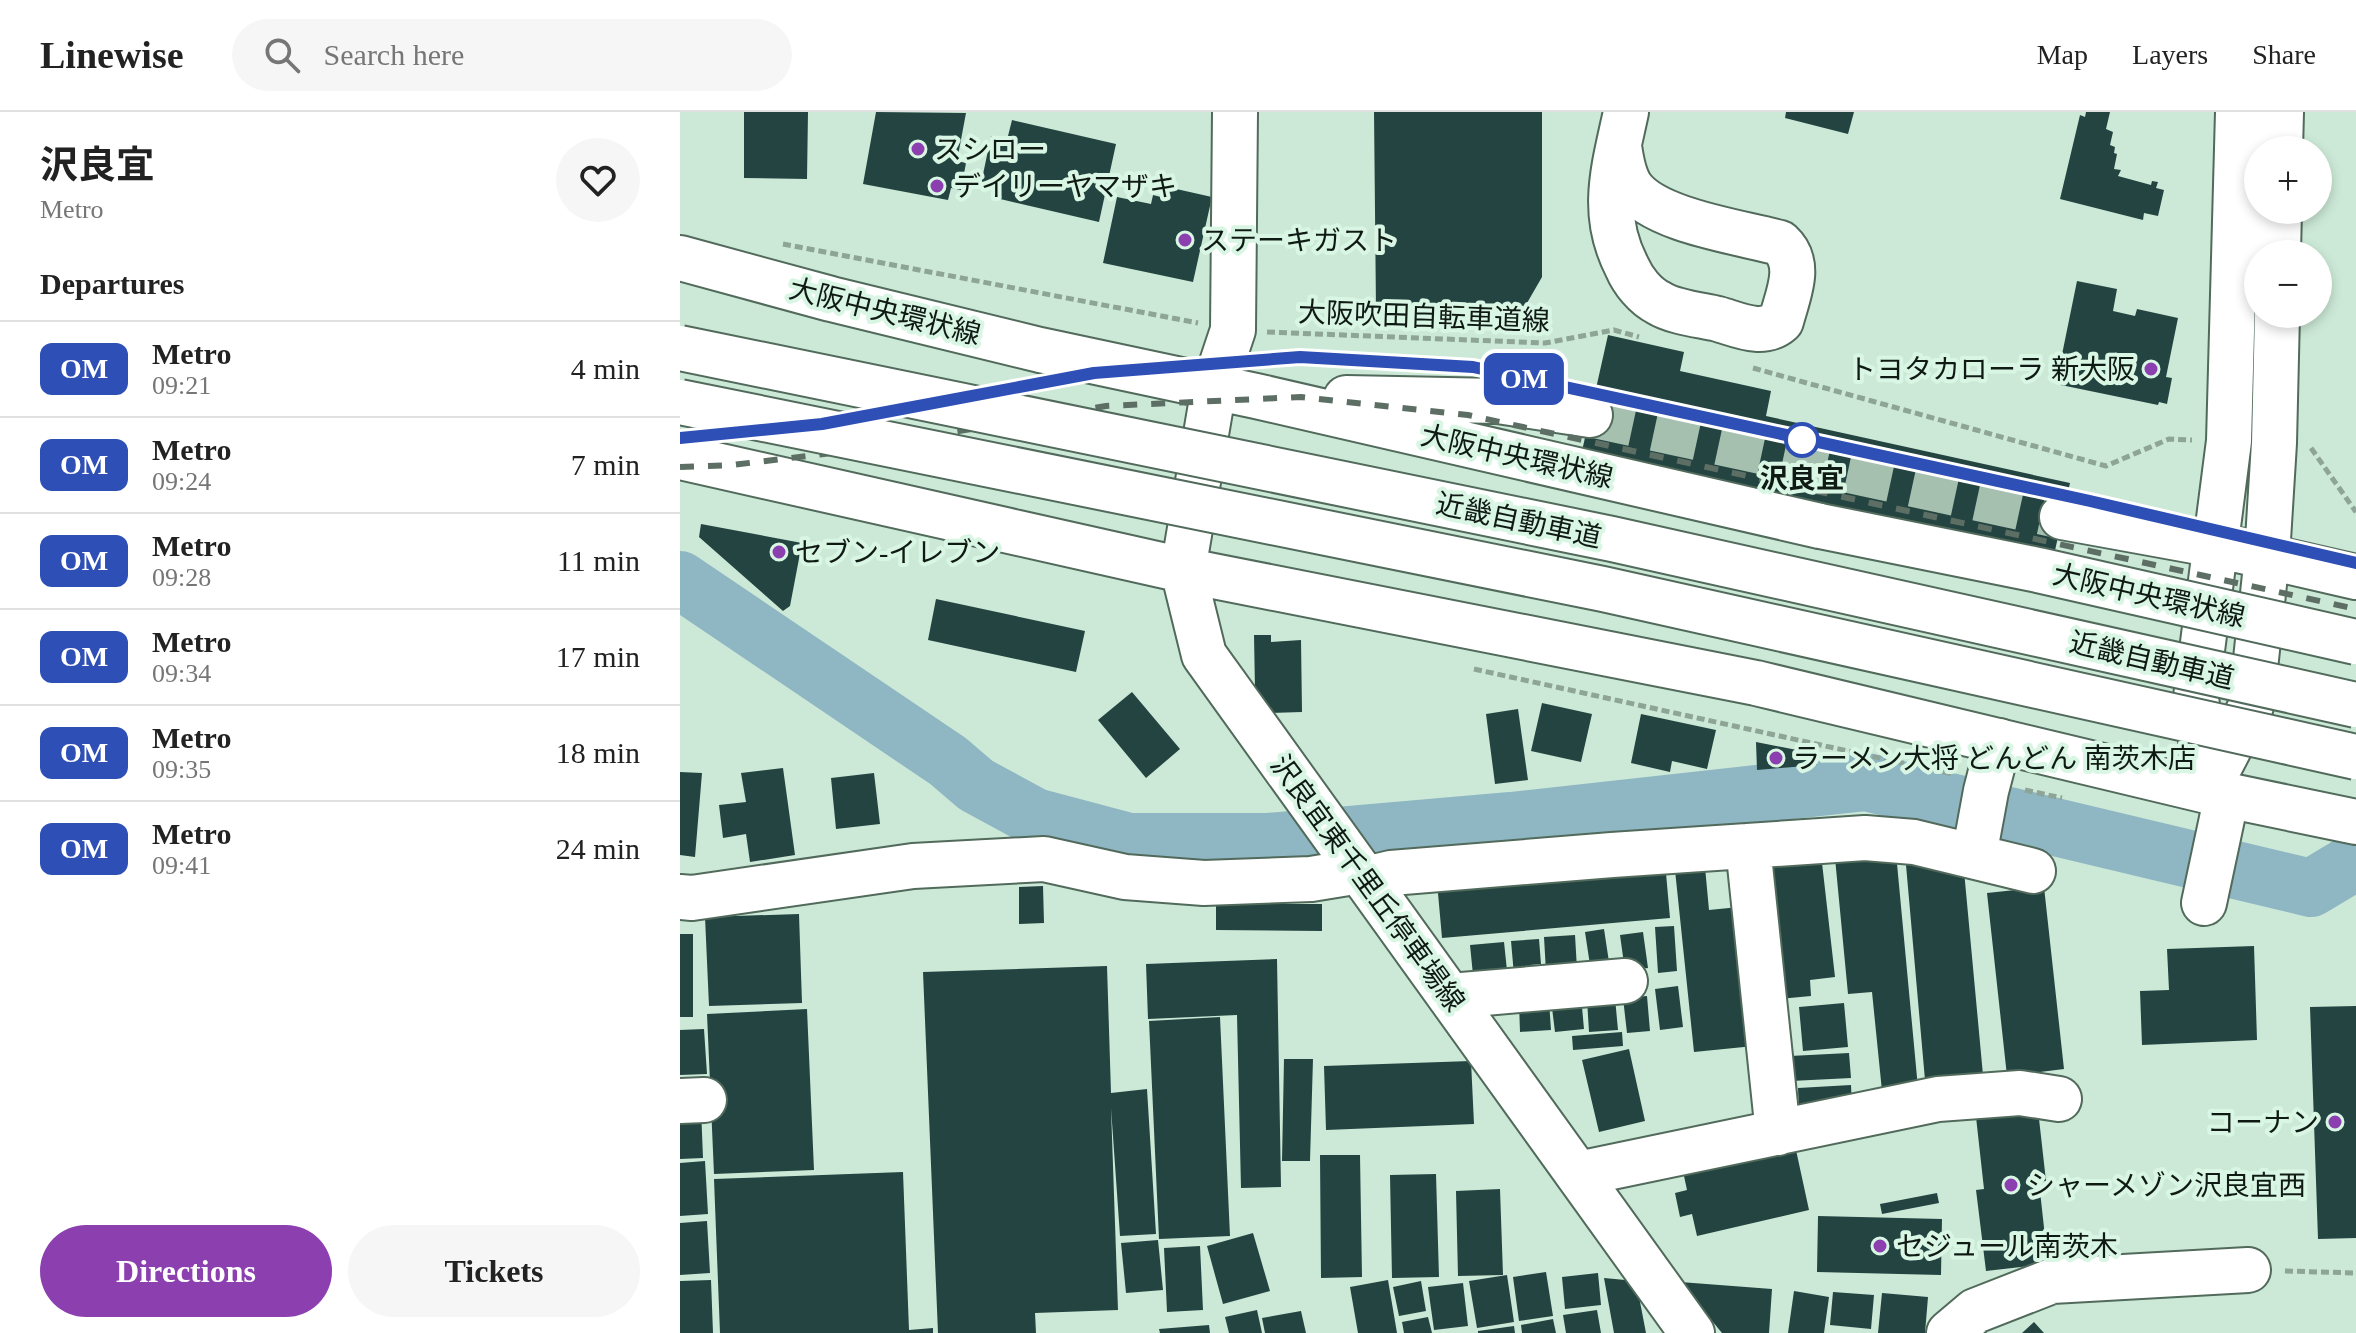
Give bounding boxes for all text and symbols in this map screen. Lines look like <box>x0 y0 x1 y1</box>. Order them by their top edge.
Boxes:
search box <box>232 19 792 91</box>
icon: search <box>260 33 304 77</box>
text: Linewise <box>40 34 184 76</box>
text: Search here <box>324 38 464 71</box>
text: Map <box>2037 39 2088 70</box>
text: Layers <box>2132 39 2208 70</box>
text: Share <box>2252 39 2316 70</box>
place label: スシロー <box>934 134 1046 165</box>
map controls <box>2244 136 2332 328</box>
button: + <box>2244 136 2332 224</box>
button: heart <box>556 138 640 222</box>
marker: スシロー <box>909 140 927 158</box>
text: 沢良宜 <box>40 144 154 186</box>
place label: デイリーヤマザキ <box>953 171 1177 202</box>
marker: デイリーヤマザキ <box>928 177 946 195</box>
text: Metro <box>40 195 104 224</box>
place label: ステーキガスト <box>1201 225 1397 256</box>
marker: ステーキガスト <box>1176 231 1194 249</box>
button: − <box>2244 240 2332 328</box>
text: Departures <box>40 267 184 300</box>
street label: 大阪中央環状線 <box>786 273 984 350</box>
street label: 大阪吹田自転車道線 <box>1298 297 1550 336</box>
text: Metro <box>152 337 231 370</box>
text: 4 min <box>571 352 640 385</box>
text: OM <box>60 353 108 384</box>
line badge: OM <box>1488 353 1560 405</box>
place label: トヨタカローラ 新大阪 <box>1848 354 2135 385</box>
marker: トヨタカローラ 新大阪 <box>2142 360 2160 378</box>
text: OM <box>1500 363 1548 394</box>
text: 09:21 <box>152 371 211 400</box>
street label: 大阪中央環状線 <box>1418 419 1616 494</box>
marker: 沢良宜 <box>1785 423 1819 457</box>
text: Metro <box>152 433 231 466</box>
text: 7 min <box>571 448 640 481</box>
text: OM <box>60 449 108 480</box>
place label: 沢良宜 <box>1760 463 1844 494</box>
text: 09:24 <box>152 467 211 496</box>
street label: 近畿自動車道 <box>1434 488 1604 553</box>
text: Metro <box>152 529 231 562</box>
place label: セブン-イレブン <box>795 537 1000 568</box>
marker: セブン-イレブン <box>770 543 788 561</box>
text: 11 min <box>557 544 640 577</box>
text: OM <box>60 545 108 576</box>
street label: 大阪中央環状線 <box>2050 558 2248 633</box>
text: 09:28 <box>152 563 211 592</box>
text: Metro <box>152 625 231 658</box>
street label: 近畿自動車道 <box>2067 626 2237 694</box>
text: 17 min <box>556 640 640 673</box>
text: OM <box>60 641 108 672</box>
text: 09:34 <box>152 659 211 688</box>
text: Metro <box>152 721 231 754</box>
text: 18 min <box>556 736 640 769</box>
text: OM <box>60 737 108 768</box>
place label: ラーメン大将 どんどん 南茨木店 <box>1792 743 2196 774</box>
marker: ラーメン大将 どんどん 南茨木店 <box>1767 749 1785 767</box>
street label: 沢良宜東千里丘停車場線 <box>1265 750 1471 1017</box>
text: 09:35 <box>152 755 211 784</box>
text: Metro <box>152 817 231 850</box>
text: 24 min <box>556 832 640 865</box>
text: OM <box>60 833 108 864</box>
text: 09:41 <box>152 851 211 880</box>
place label: コーナン <box>2207 1107 2319 1138</box>
marker: コーナン <box>2326 1113 2344 1131</box>
place label: シャーメゾン沢良宜西 <box>2027 1170 2306 1201</box>
marker: シャーメゾン沢良宜西 <box>2002 1176 2020 1194</box>
button: Directions <box>40 1225 332 1317</box>
button: Tickets <box>348 1225 640 1317</box>
place label: セジュール南茨木 <box>1896 1231 2118 1262</box>
marker: セジュール南茨木 <box>1871 1237 1889 1255</box>

